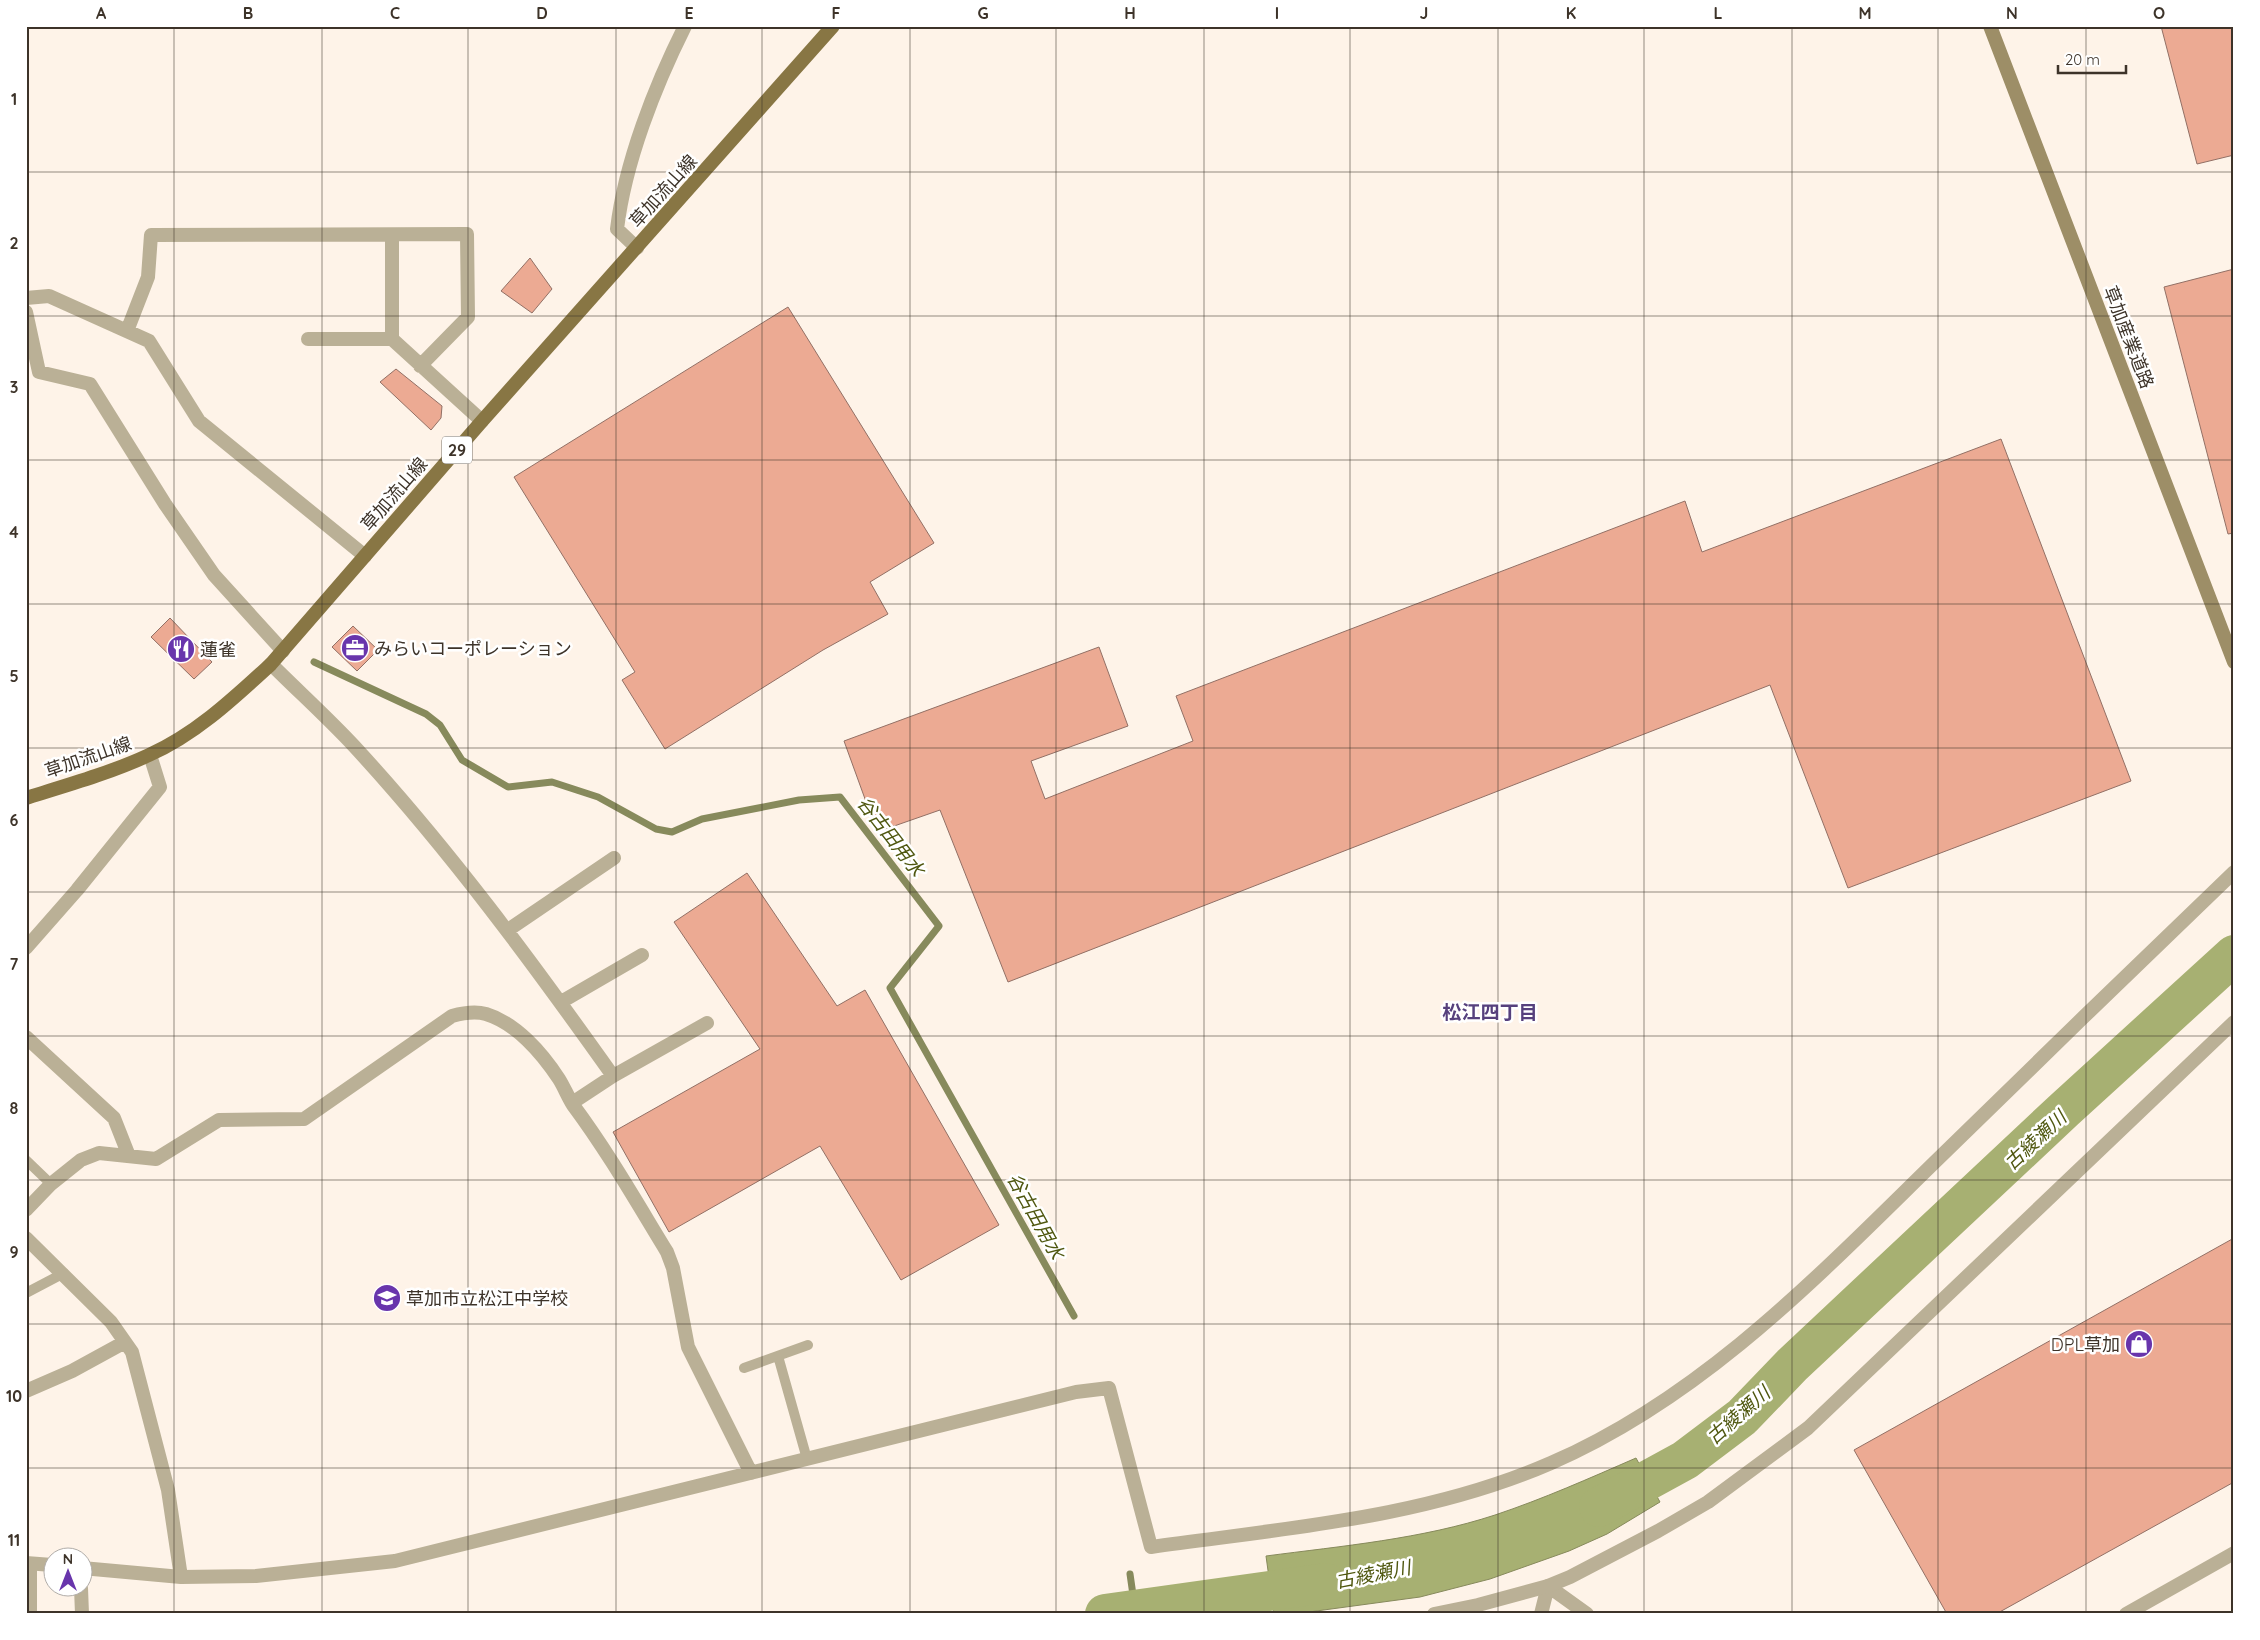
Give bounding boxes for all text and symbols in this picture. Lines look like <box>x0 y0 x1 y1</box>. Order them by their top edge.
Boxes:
text: A <box>96 3 107 23</box>
text: B <box>243 3 253 23</box>
text: C <box>390 3 400 23</box>
text: D <box>536 3 548 23</box>
text: E <box>684 3 694 23</box>
text: F <box>832 3 841 23</box>
text: G <box>977 3 989 23</box>
text: H <box>1124 3 1136 23</box>
text: I <box>1275 3 1279 23</box>
text: J <box>1420 3 1428 23</box>
text: K <box>1566 3 1576 23</box>
text: L <box>1714 3 1723 23</box>
text: M <box>1858 3 1872 23</box>
text: N <box>2006 3 2018 23</box>
text: O <box>2153 3 2165 23</box>
scale bar <box>2058 42 2125 74</box>
text: 20 m <box>2065 50 2100 69</box>
text: 1 <box>11 89 17 109</box>
street label: 草加流山線 <box>624 150 702 232</box>
text: 2 <box>9 233 19 253</box>
street label: 草加産業道路 <box>2099 282 2159 392</box>
text: 3 <box>10 377 18 397</box>
road number: 29 <box>442 436 472 464</box>
street label: 草加流山線 <box>356 452 432 536</box>
text: 4 <box>9 522 19 542</box>
office icon: みらいコーポレーション <box>340 633 370 663</box>
restaurant icon: 蓮雀 <box>166 634 196 664</box>
place label: みらいコーポレーション <box>374 637 572 660</box>
place label: 蓮雀 <box>200 638 236 661</box>
text: 5 <box>9 666 19 686</box>
street label: 草加流山線 <box>42 731 134 783</box>
water label: 谷古田用水 <box>852 791 931 882</box>
text: 6 <box>10 810 19 830</box>
text: 7 <box>10 954 19 974</box>
district label: 松江四丁目 <box>1442 1000 1538 1024</box>
text: 8 <box>10 1098 19 1118</box>
water label: 古綾瀬川 <box>1999 1104 2072 1175</box>
water label: 谷古田用水 <box>1002 1169 1070 1265</box>
text: 9 <box>9 1242 19 1262</box>
school or university icon: 草加市立松江中学校 <box>372 1283 402 1313</box>
place label: 草加市立松江中学校 <box>406 1287 568 1310</box>
shop icon: DPL草加 <box>2124 1329 2154 1359</box>
place label: DPL草加 <box>2051 1333 2120 1356</box>
water label: 古綾瀬川 <box>1701 1380 1776 1449</box>
text: 10 <box>6 1386 22 1406</box>
text: 11 <box>8 1530 20 1550</box>
north arrow <box>42 1548 92 1598</box>
text: N <box>63 1550 73 1568</box>
water label: 古綾瀬川 <box>1333 1555 1415 1593</box>

